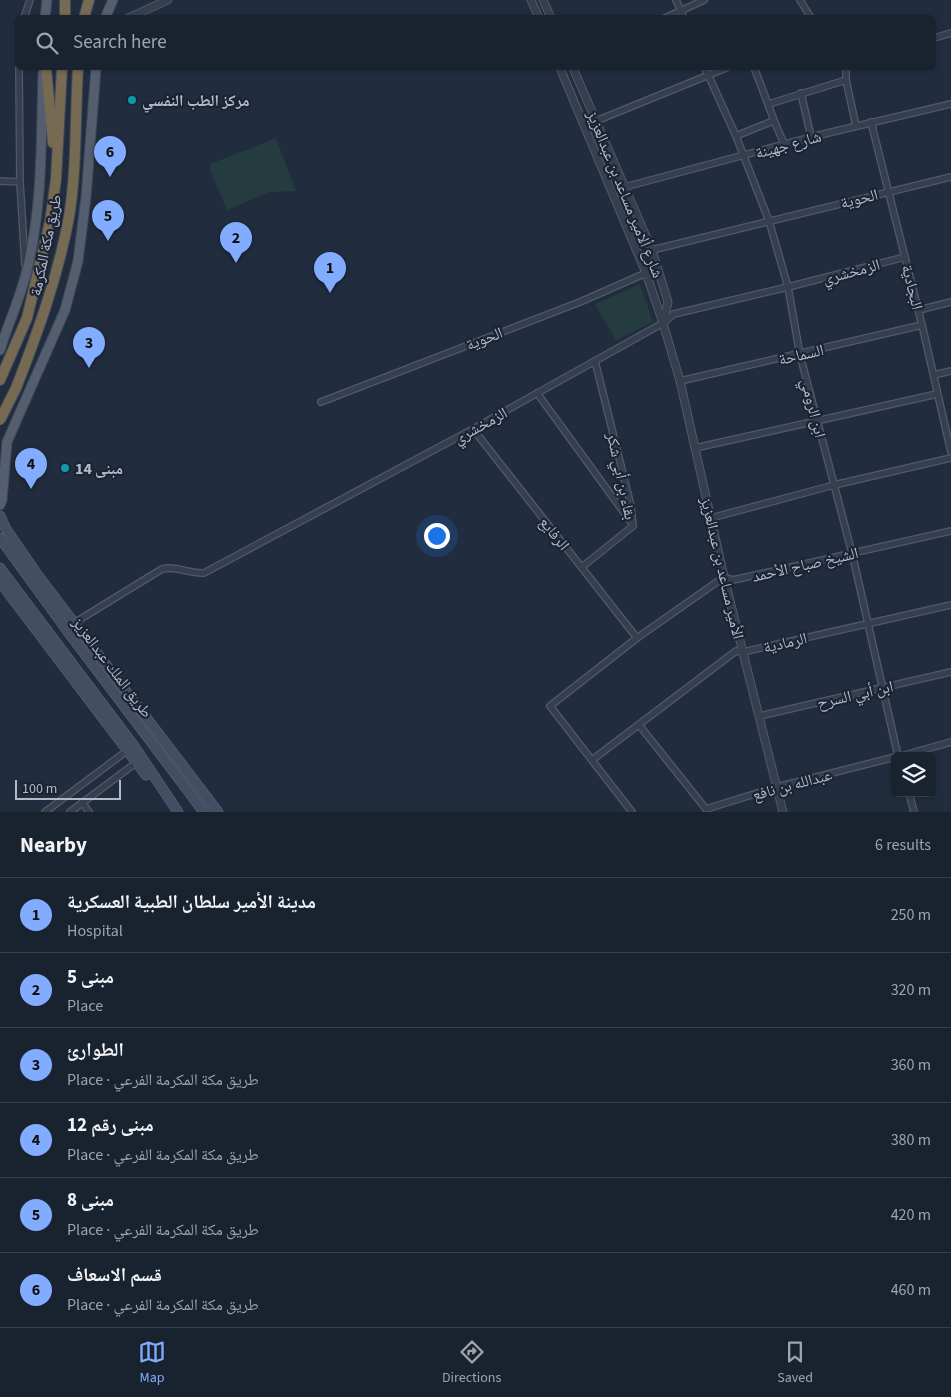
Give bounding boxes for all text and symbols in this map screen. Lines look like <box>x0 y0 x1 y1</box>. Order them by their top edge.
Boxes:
search box <box>15 15 936 70</box>
icon: search <box>33 29 61 57</box>
text: Search here <box>73 29 167 56</box>
place label: مركز الطب النفسي <box>142 90 250 113</box>
marker: مركز الطب النفسي <box>126 94 138 106</box>
street label: شارع ألامير مساعد بن عبدالعزيز <box>581 106 669 281</box>
street label: شارع جهينة <box>753 126 824 164</box>
pin: 6 <box>94 136 126 177</box>
street label: الحوية <box>838 184 880 214</box>
street label: طريق مكة المكرمة <box>24 192 67 298</box>
pin: 5 <box>92 200 124 241</box>
pin: 2 <box>220 222 252 263</box>
pin: 1 <box>314 252 346 293</box>
street label: الزمخشري <box>820 254 883 291</box>
street label: البجادية <box>896 262 928 312</box>
street label: الحوية <box>463 322 506 356</box>
pin: 3 <box>73 327 105 368</box>
street label: السماحة <box>776 339 826 371</box>
street label: ابن الرومي <box>794 376 831 440</box>
street label: الزمخشري <box>450 402 512 451</box>
street label: بقاء بن أبي شكر <box>600 430 641 522</box>
pin: 4 <box>15 448 47 489</box>
place label: مبنى 14 <box>75 458 123 480</box>
marker: مبنى 14 <box>59 462 71 474</box>
street label: الأمير مساعد بن عبدالعزيز <box>695 494 749 641</box>
street label: الرفايع <box>534 512 574 555</box>
your location <box>424 523 450 549</box>
street label: الشيخ صباح الأحمد <box>750 542 861 588</box>
street label: طريق الملك عبدالعزيز <box>66 612 157 723</box>
street label: الرمادية <box>761 627 809 659</box>
street label: ابن أبي السرح <box>815 676 896 715</box>
map controls <box>891 752 936 797</box>
button: layers <box>891 752 936 797</box>
street label: عبدالله بن نافع <box>750 764 835 806</box>
scale bar <box>15 777 121 800</box>
text: 100 m <box>22 779 57 799</box>
text: Nearby <box>20 830 87 860</box>
text: 6 results <box>875 834 931 856</box>
text: مدينة الأمير سلطان الطبية العسكرية <box>67 889 316 916</box>
text: 1 <box>32 904 40 926</box>
text: 250 m <box>891 904 931 926</box>
text: Hospital <box>67 920 123 942</box>
text: مبنى 5 <box>67 964 114 991</box>
text: 2 <box>32 979 40 1001</box>
text: 320 m <box>891 979 931 1001</box>
text: Place <box>67 995 103 1017</box>
text: الطوارئ <box>67 1037 124 1064</box>
text: 3 <box>32 1054 40 1076</box>
text: 360 m <box>891 1054 931 1076</box>
text: Place · طريق مكة المكرمة الفرعي <box>67 1069 259 1091</box>
text: مبنى رقم 12 <box>67 1112 154 1139</box>
text: 4 <box>32 1129 40 1151</box>
text: 380 m <box>891 1129 931 1151</box>
text: Place · طريق مكة المكرمة الفرعي <box>67 1144 259 1166</box>
text: مبنى 8 <box>67 1187 114 1214</box>
text: 5 <box>32 1204 40 1226</box>
text: 420 m <box>891 1204 931 1226</box>
text: Place · طريق مكة المكرمة الفرعي <box>67 1219 259 1241</box>
text: قسم الاسعاف <box>67 1262 162 1289</box>
text: 6 <box>32 1279 40 1301</box>
text: 460 m <box>891 1279 931 1301</box>
text: Place · طريق مكة المكرمة الفرعي <box>67 1294 259 1316</box>
tab: Map <box>138 1338 166 1388</box>
tab: Directions <box>442 1338 501 1388</box>
tab: Saved <box>777 1338 813 1388</box>

